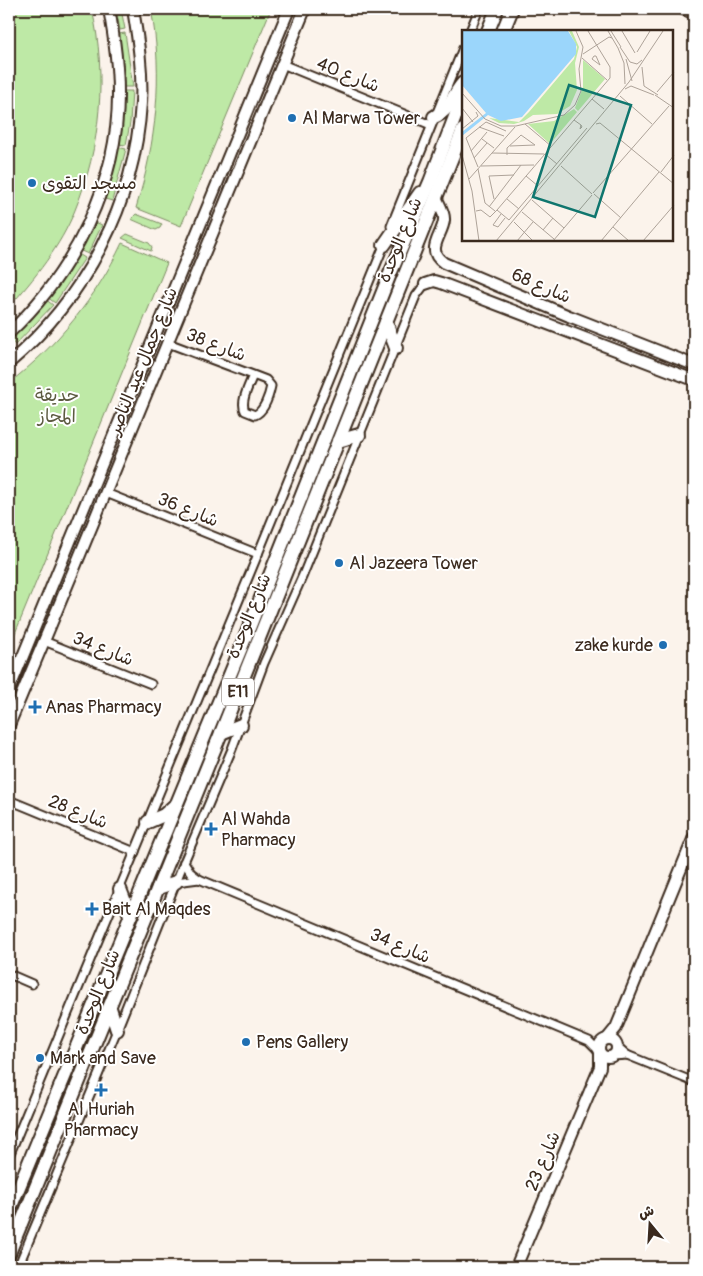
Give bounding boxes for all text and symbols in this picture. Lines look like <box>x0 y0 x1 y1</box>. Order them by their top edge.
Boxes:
inset map <box>462 30 673 241</box>
street label: شارع 40 <box>313 52 383 98</box>
place label: Al Marwa Tower <box>302 107 421 130</box>
marker: Al Marwa Tower <box>286 112 298 124</box>
place label: مسجد التقوى <box>42 172 137 195</box>
marker: مسجد التقوى <box>26 177 38 189</box>
street label: شارع الوحدة <box>372 194 428 286</box>
street label: شارع 68 <box>508 263 574 309</box>
street label: شارع جمال عبد الناصر <box>102 284 183 440</box>
street label: شارع 38 <box>183 323 249 367</box>
park label: حديقة المجاز <box>35 384 79 428</box>
street label: شارع 36 <box>154 487 222 533</box>
place label: Al Jazeera Tower <box>349 552 478 575</box>
marker: Al Jazeera Tower <box>333 557 345 569</box>
street label: شارع الوحدة <box>221 570 277 662</box>
street label: شارع 34 <box>69 626 137 672</box>
place label: zake kurde <box>574 634 653 657</box>
marker: zake kurde <box>657 639 669 651</box>
road number: E11 <box>222 679 254 706</box>
place label: Anas Pharmacy <box>45 696 162 719</box>
marker: Anas Pharmacy <box>29 701 41 713</box>
street label: شارع 28 <box>45 790 111 834</box>
place label: Al Wahda Pharmacy <box>221 808 296 852</box>
marker: Al Wahda Pharmacy <box>205 823 217 835</box>
place label: Bait Al Maqdes <box>102 898 210 921</box>
marker: Bait Al Maqdes <box>86 903 98 915</box>
street label: شارع 34 <box>366 923 434 969</box>
street label: شارع الوحدة <box>70 946 126 1038</box>
place label: Pens Gallery <box>256 1031 348 1054</box>
marker: Pens Gallery <box>240 1036 252 1048</box>
place label: Mark and Save <box>50 1047 156 1070</box>
marker: Mark and Save <box>34 1052 46 1064</box>
marker: Al Huriah Pharmacy <box>95 1084 107 1096</box>
place label: Al Huriah Pharmacy <box>64 1098 138 1142</box>
street label: شارع 23 <box>520 1128 566 1194</box>
north arrow <box>626 1198 676 1248</box>
text: ش <box>636 1202 656 1223</box>

